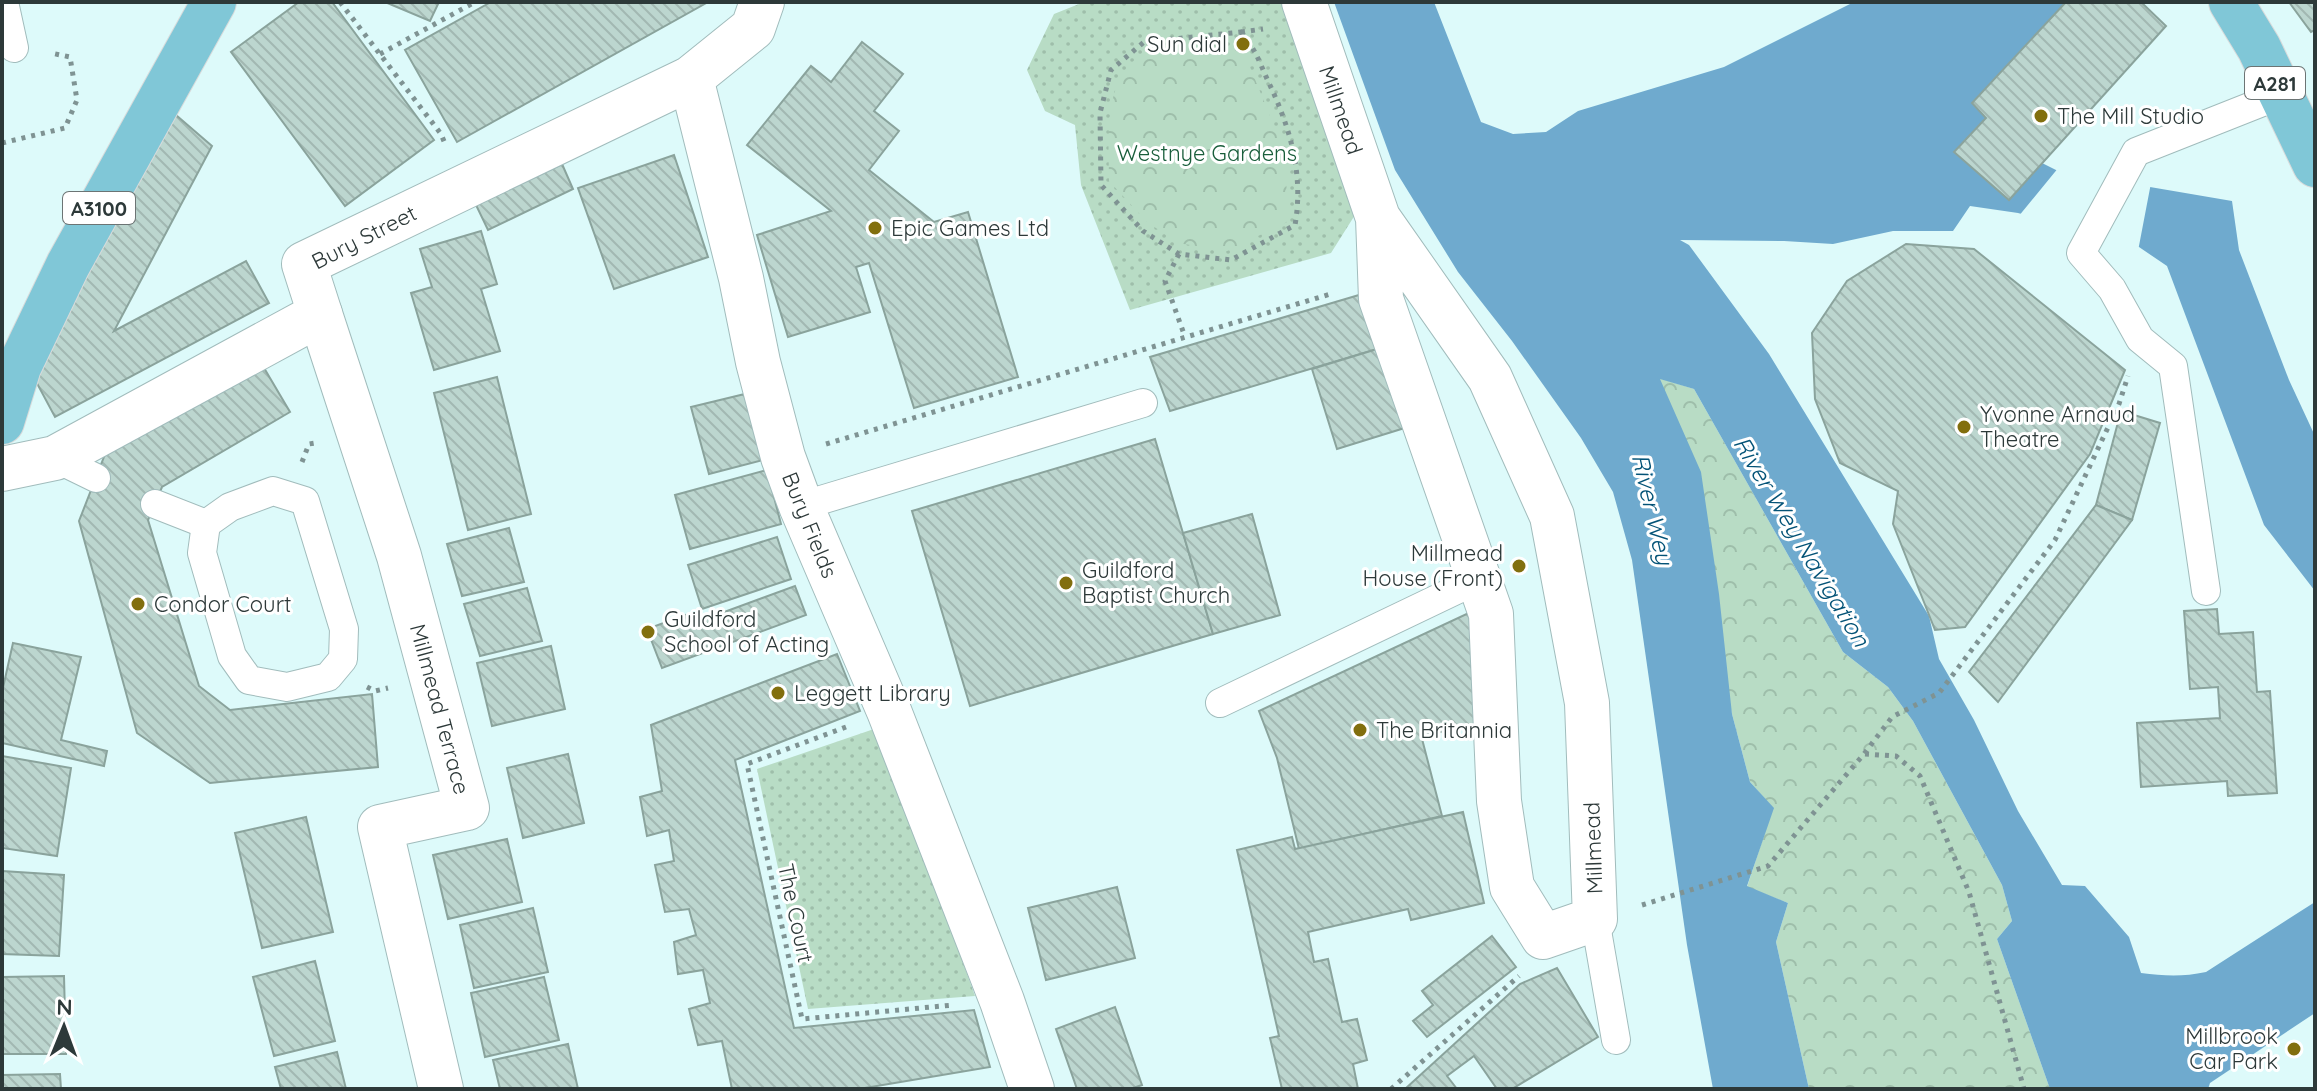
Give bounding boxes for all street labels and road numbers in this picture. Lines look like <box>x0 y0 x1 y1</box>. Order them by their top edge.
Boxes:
street label: Millmead <box>1313 62 1369 158</box>
road number: A281 <box>2245 67 2305 99</box>
road number: A3100 <box>63 192 135 224</box>
street label: Bury Street <box>307 199 421 275</box>
street label: Bury Fields <box>776 468 844 582</box>
street label: Millmead Terrace <box>404 621 476 797</box>
street label: Millmead <box>1577 801 1609 895</box>
street label: The Court <box>772 861 820 965</box>

